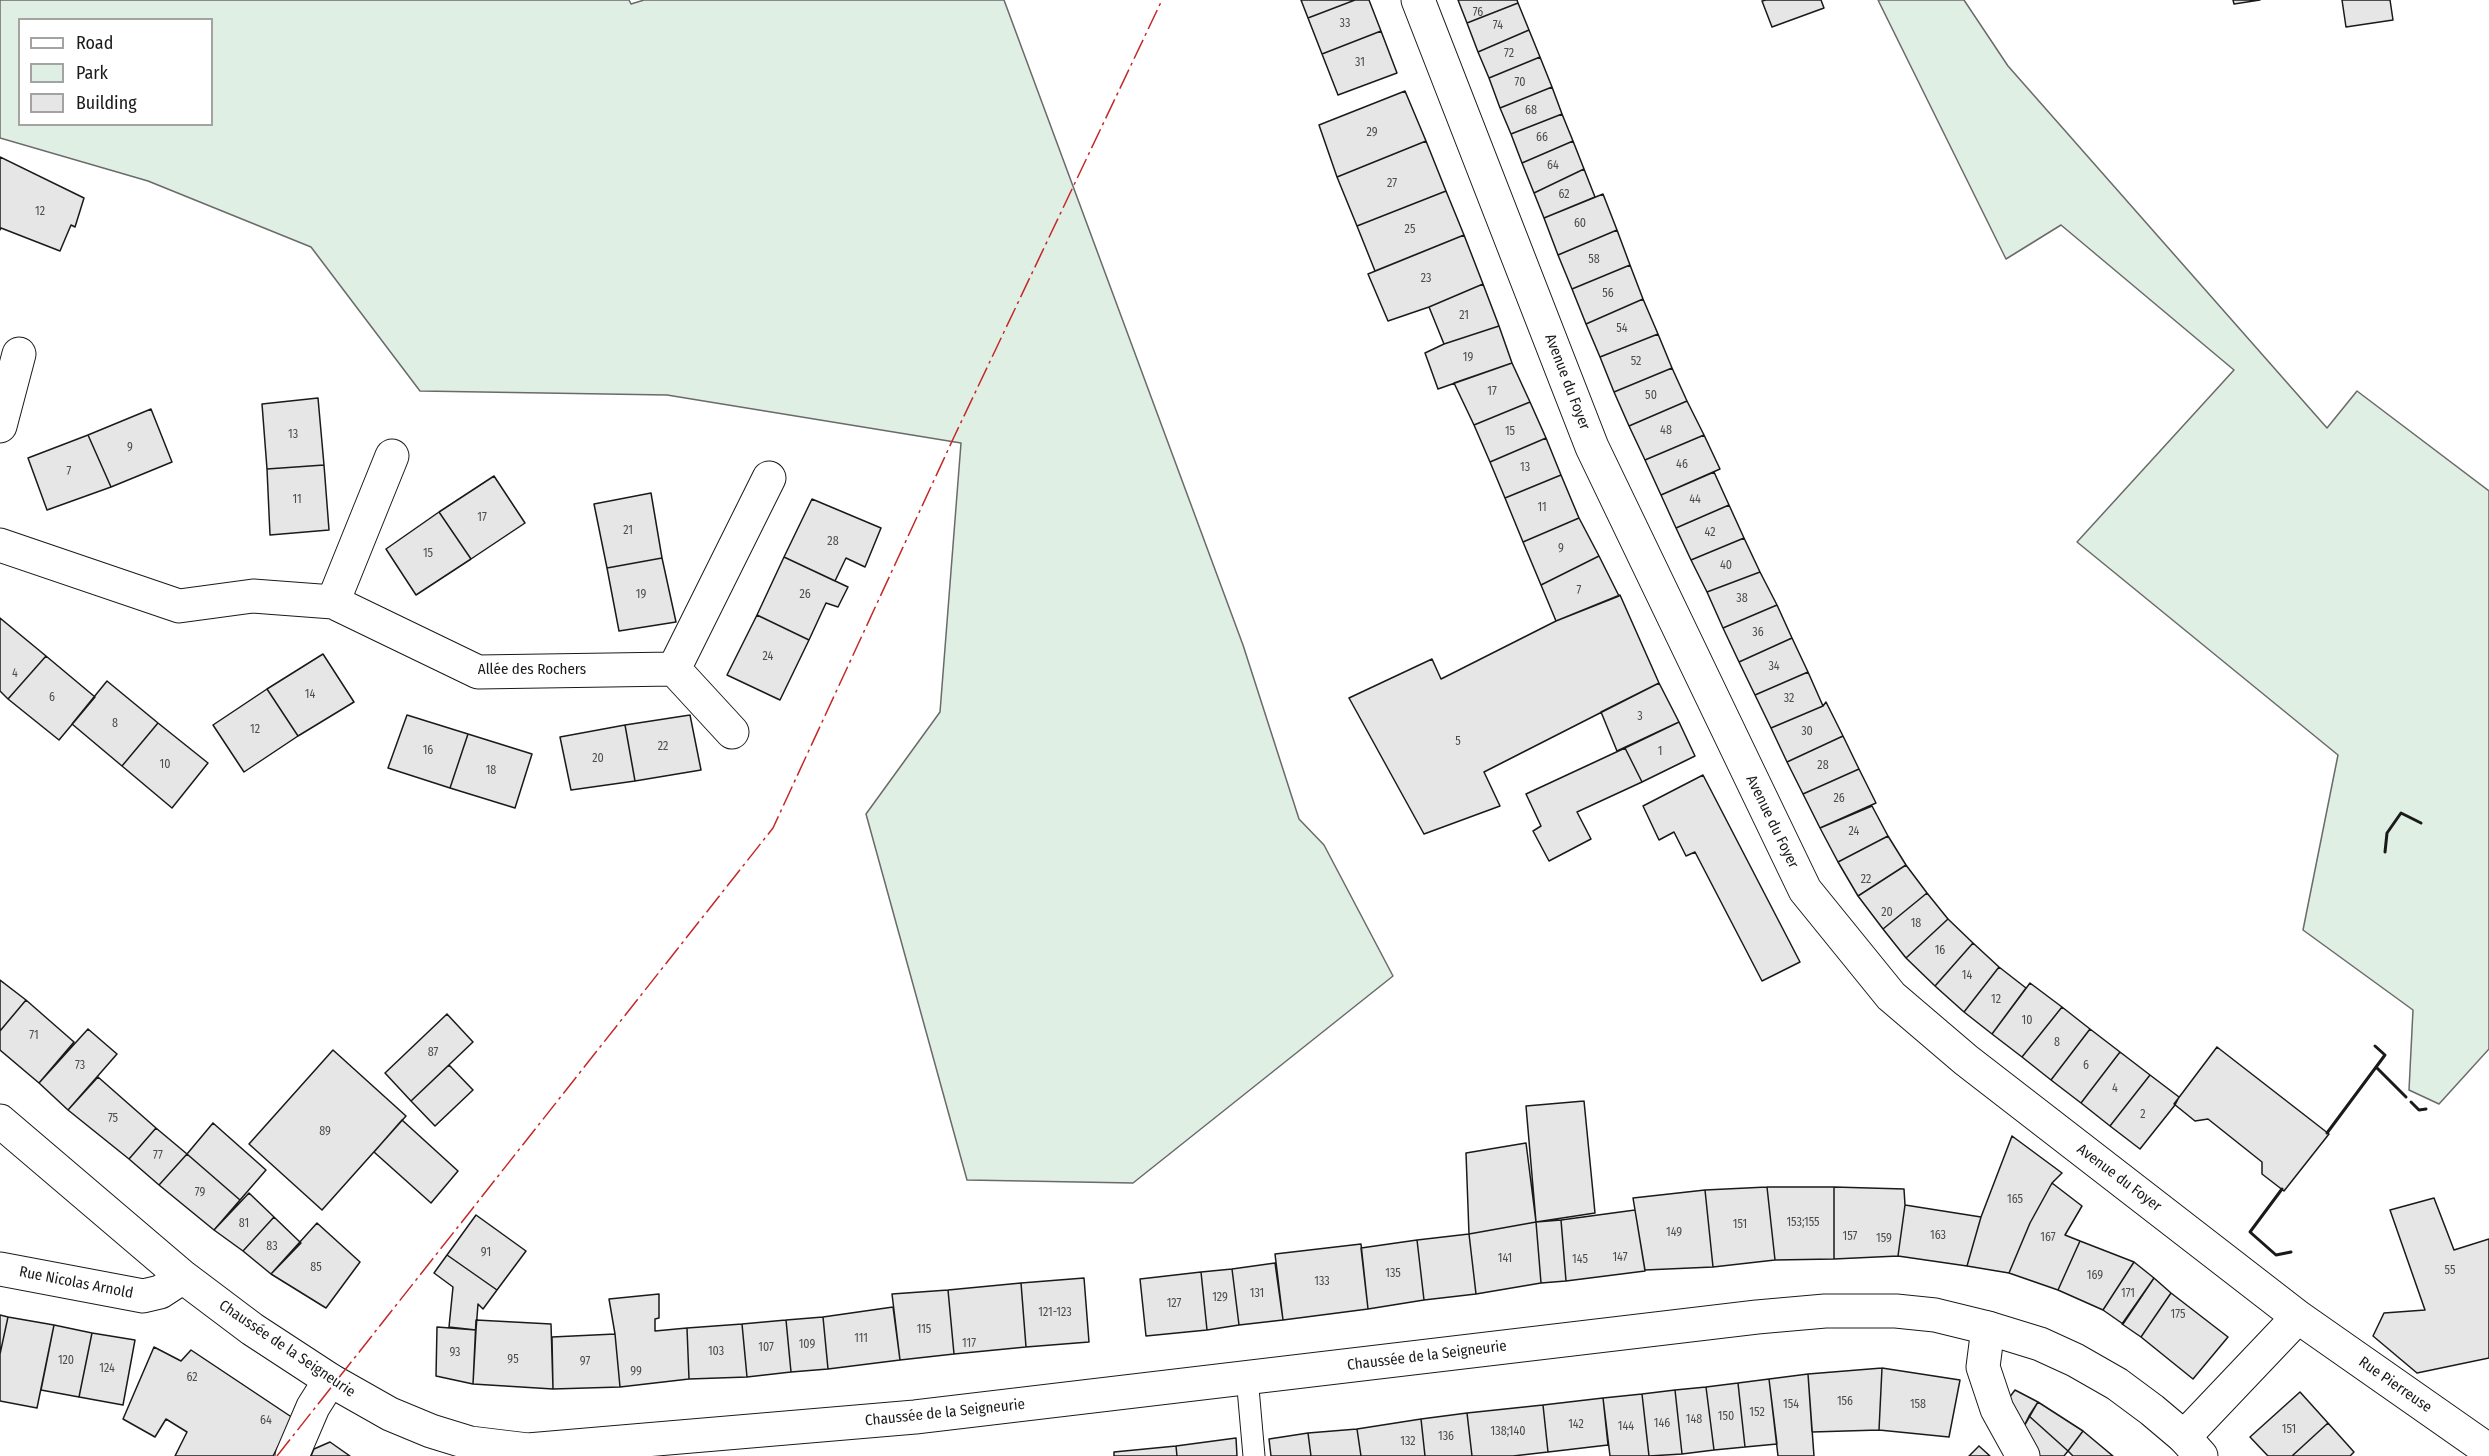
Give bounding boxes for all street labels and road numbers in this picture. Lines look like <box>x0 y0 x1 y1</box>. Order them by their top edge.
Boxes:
street label: Avenue du Foyer <box>1540 332 1594 432</box>
street label: Allée des Rochers <box>478 661 586 679</box>
street label: Avenue du Foyer <box>1742 773 1802 871</box>
street label: Avenue du Foyer <box>2073 1140 2165 1216</box>
street label: Rue Nicolas Arnold <box>17 1263 135 1303</box>
street label: Chaussée de la Seigneurie <box>215 1297 359 1401</box>
street label: Chaussée de la Seigneurie <box>1346 1337 1508 1375</box>
street label: Rue Pierreuse <box>2355 1353 2435 1417</box>
street label: Chaussée de la Seigneurie <box>864 1396 1026 1430</box>

